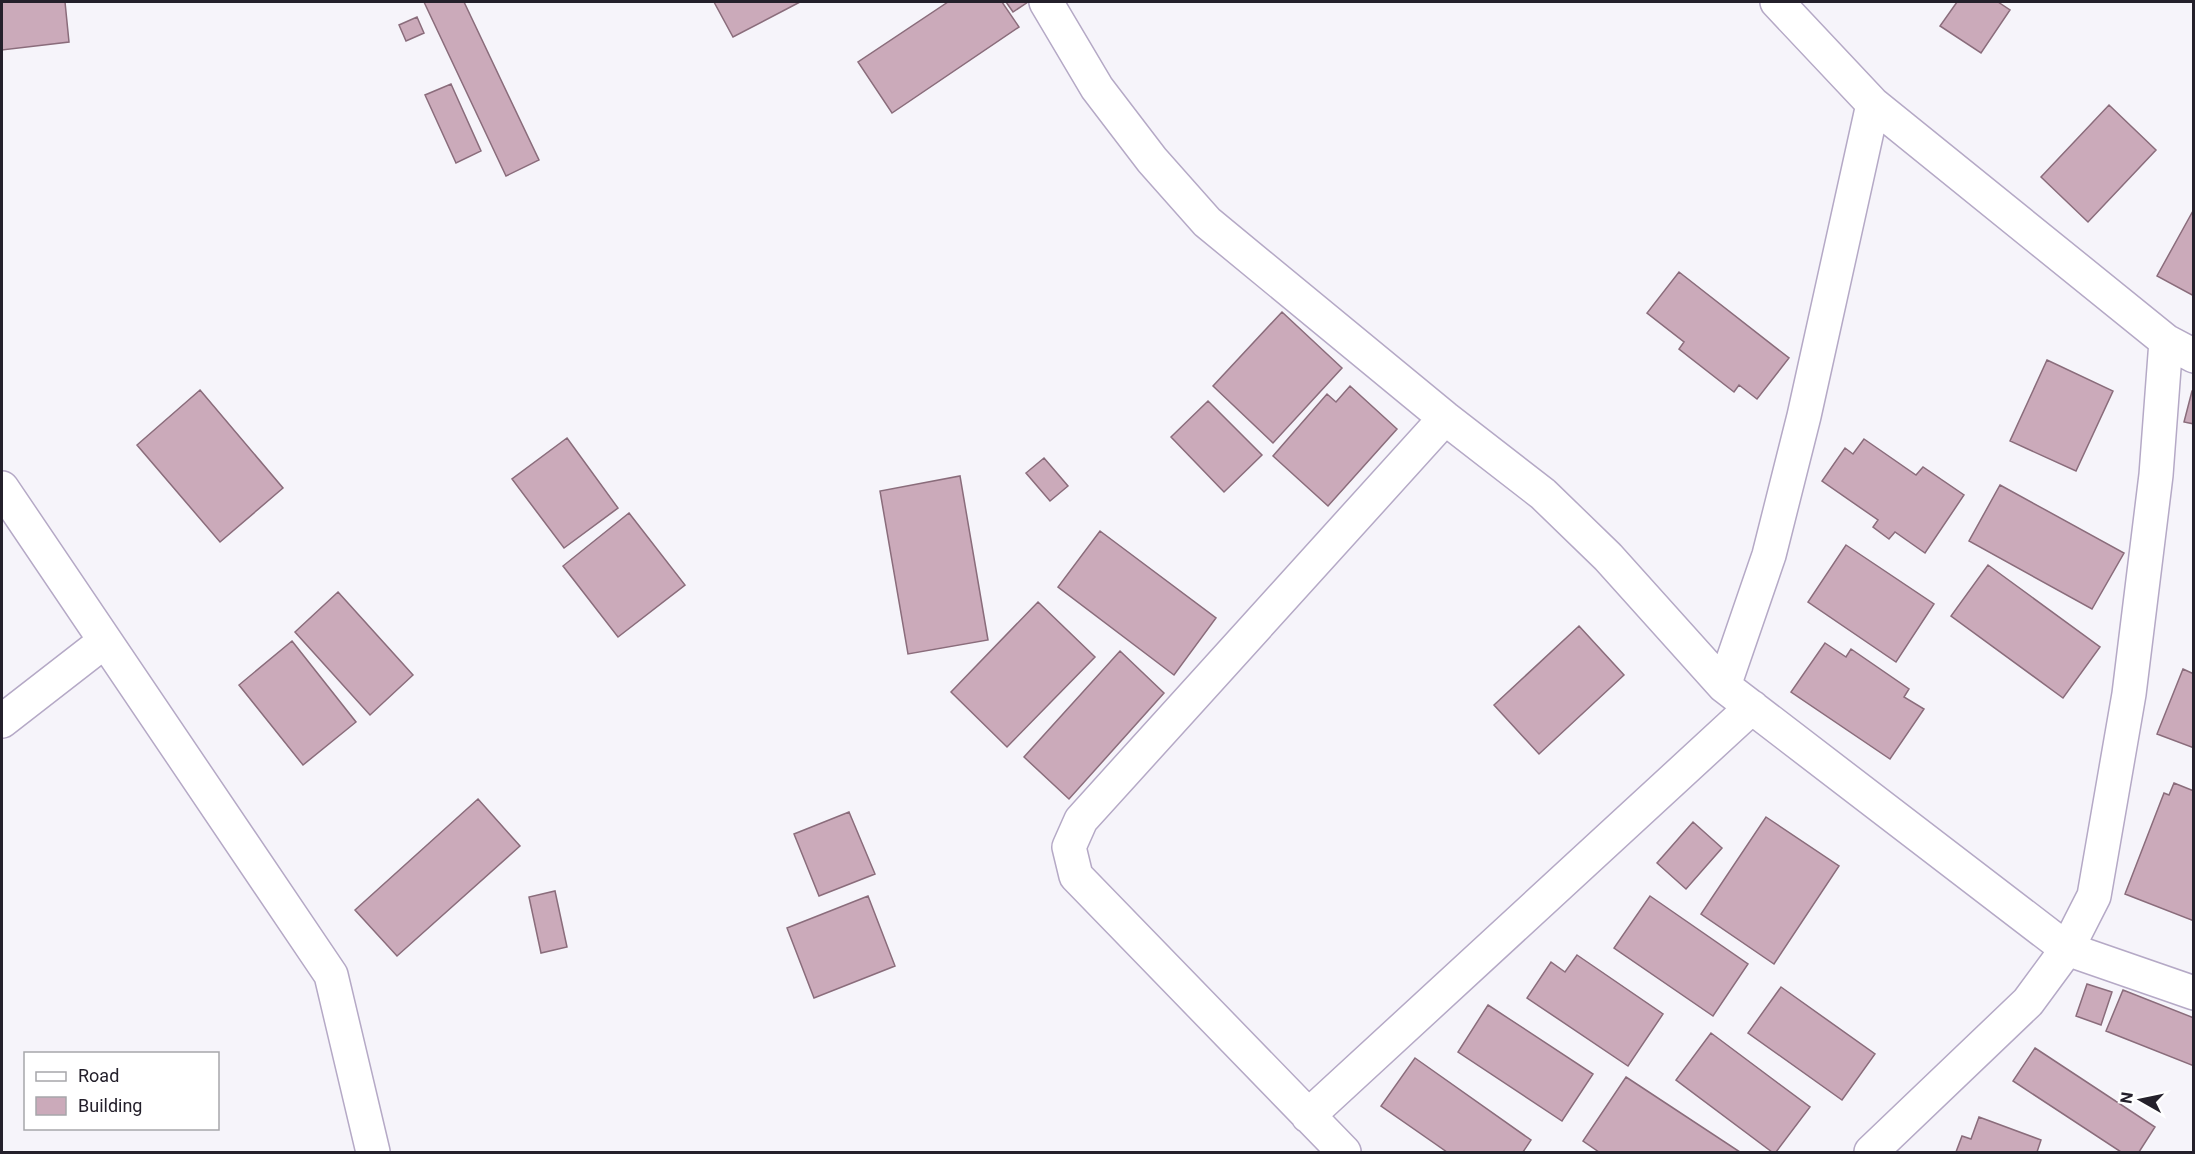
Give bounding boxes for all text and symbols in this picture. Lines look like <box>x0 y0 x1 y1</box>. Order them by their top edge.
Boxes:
legend <box>24 1052 219 1130</box>
text: Road <box>78 1065 119 1086</box>
north arrow <box>2111 1070 2171 1130</box>
text: N <box>2116 1091 2137 1105</box>
text: Building <box>78 1095 142 1116</box>

